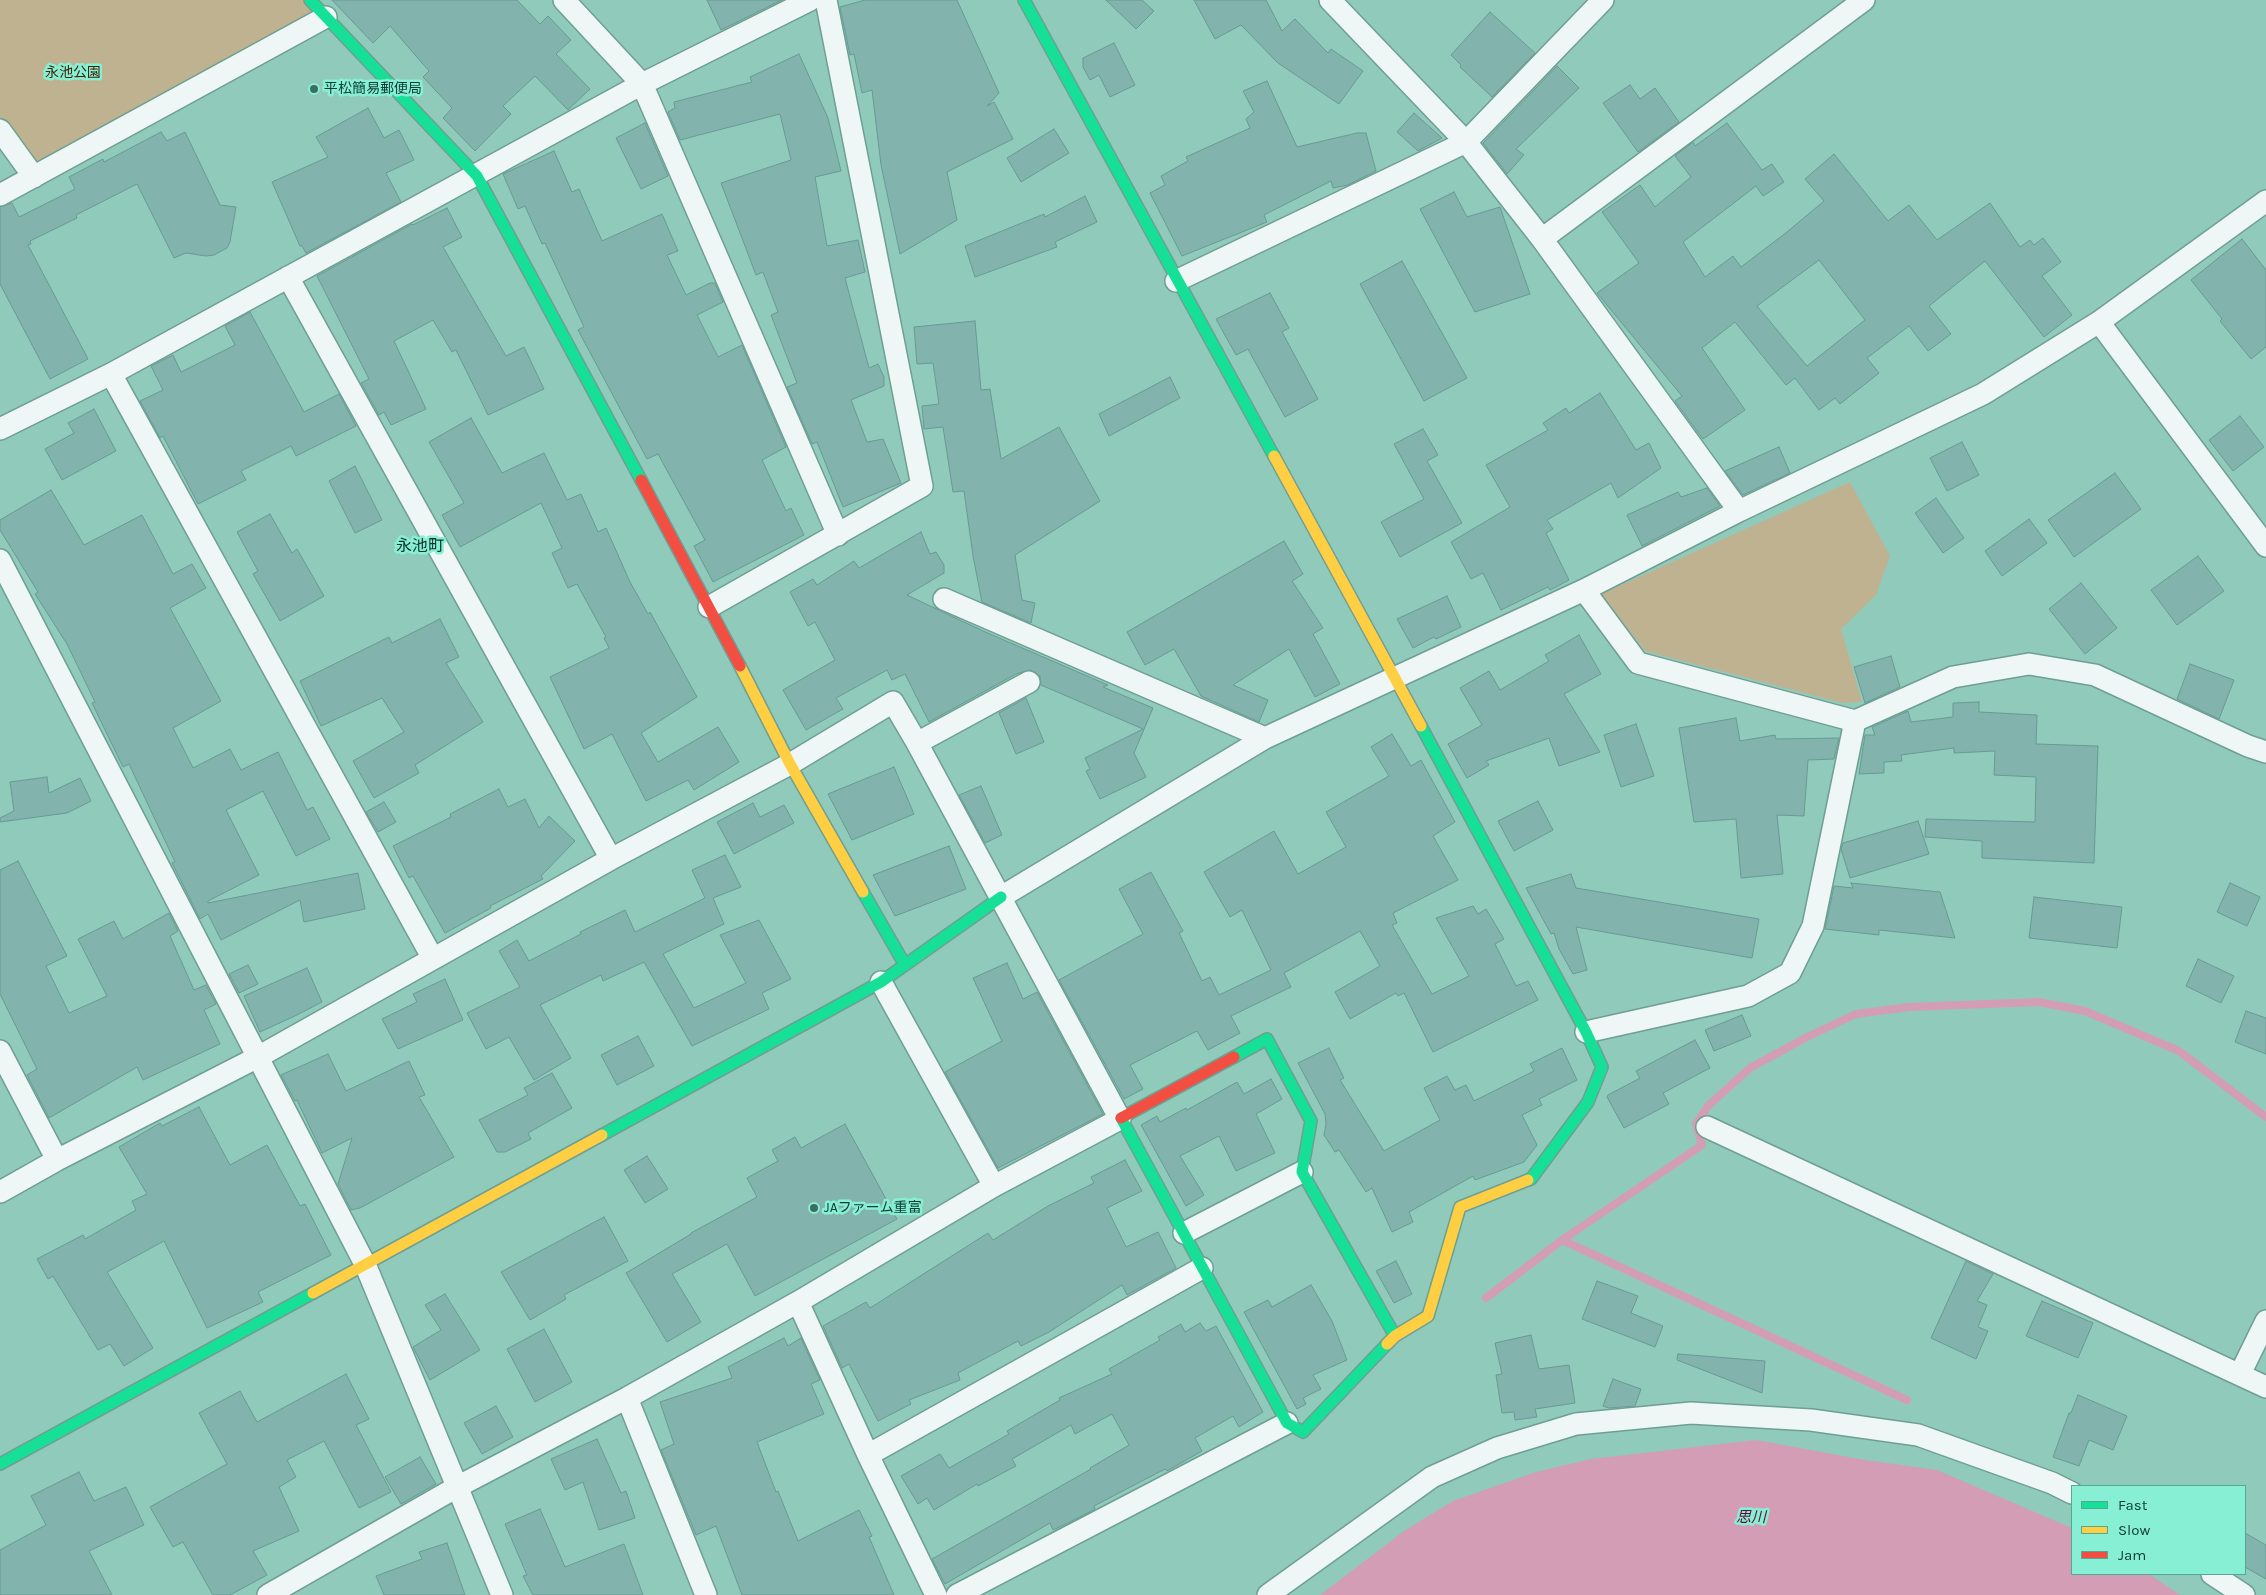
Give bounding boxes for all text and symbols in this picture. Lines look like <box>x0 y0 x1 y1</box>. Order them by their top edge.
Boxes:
park label: 永池公園 <box>45 65 101 81</box>
place label: 平松簡易郵便局 <box>324 81 422 97</box>
marker: 平松簡易郵便局 <box>308 83 320 95</box>
district label: 永池町 <box>396 536 444 556</box>
place label: JAファーム重富 <box>824 1200 922 1216</box>
marker: JAファーム重富 <box>808 1202 820 1214</box>
legend <box>2071 1485 2246 1575</box>
text: Fast <box>2118 1496 2147 1514</box>
water label: 思川 <box>1736 1509 1766 1527</box>
text: Slow <box>2118 1521 2150 1539</box>
text: Jam <box>2118 1546 2146 1564</box>

